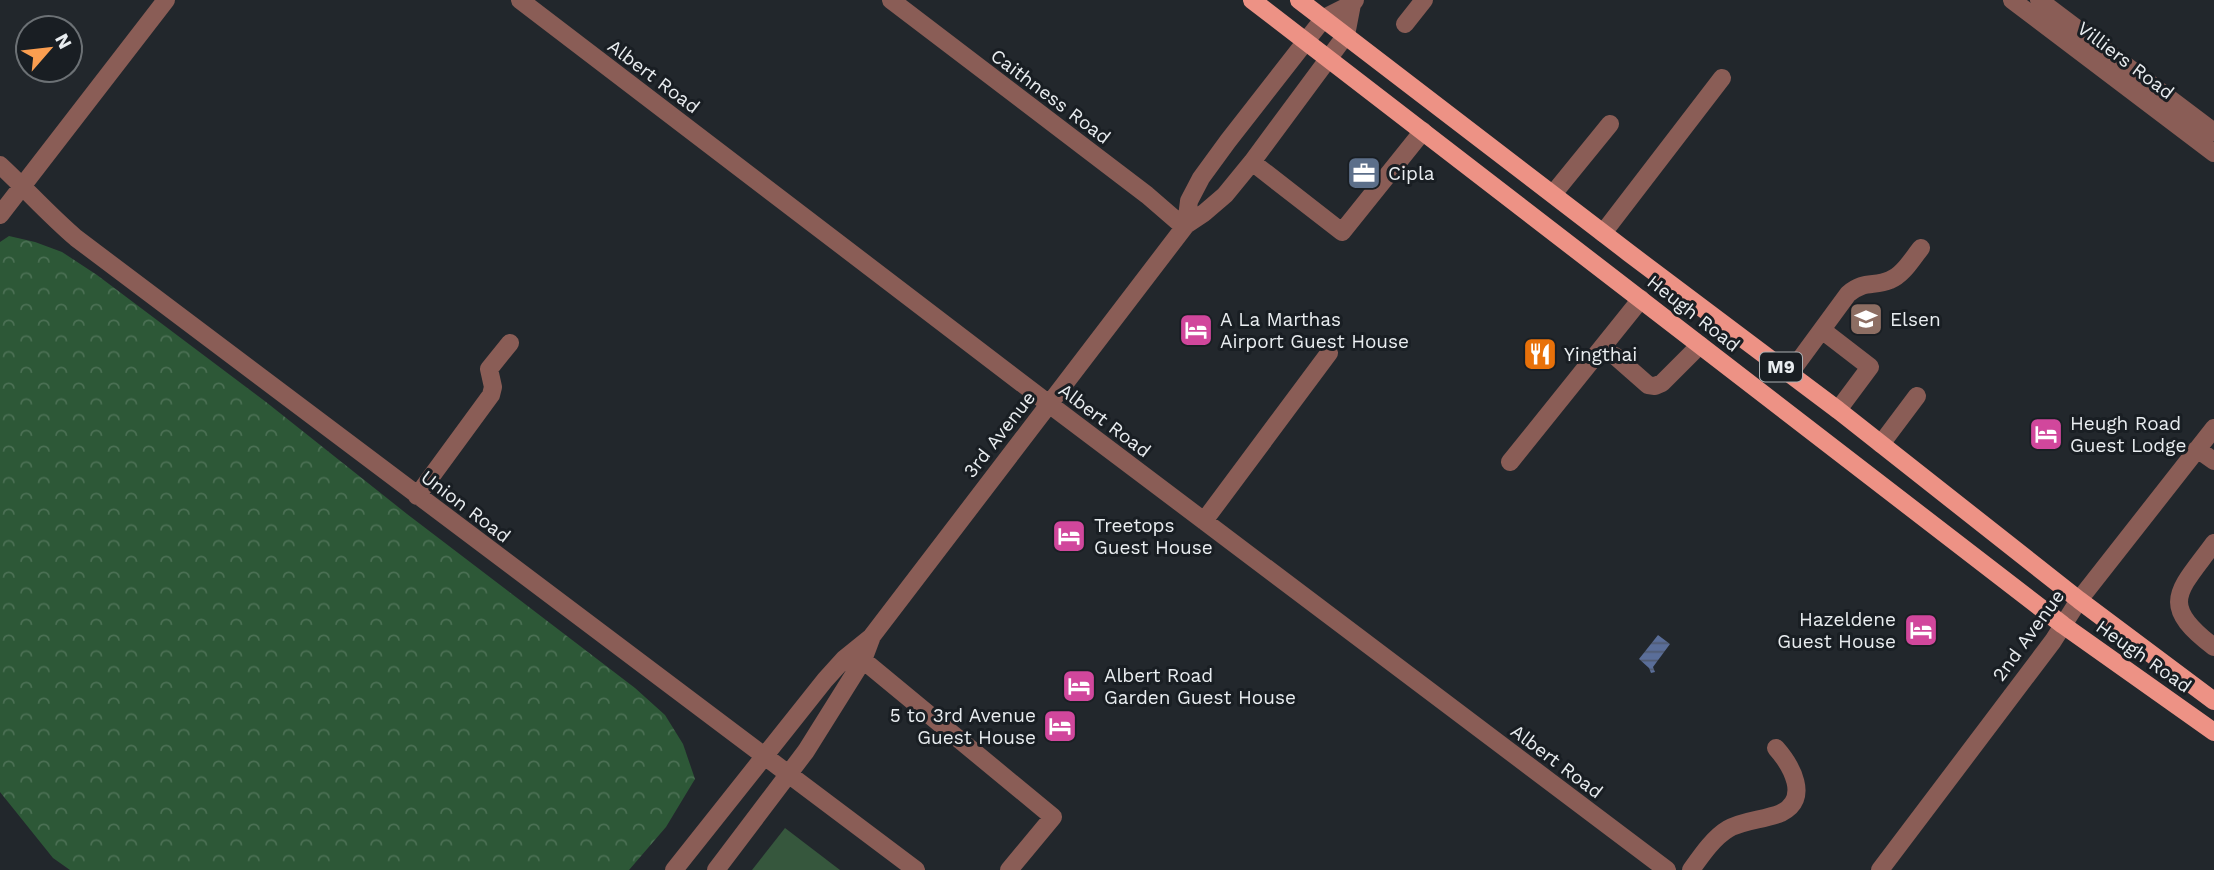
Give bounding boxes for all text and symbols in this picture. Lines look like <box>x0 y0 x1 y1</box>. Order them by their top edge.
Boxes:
north arrow <box>14 14 84 84</box>
street label: Villiers Road <box>2073 17 2179 104</box>
text: N <box>50 30 77 53</box>
street label: Albert Road <box>603 34 704 118</box>
street label: Caithness Road <box>986 44 1115 149</box>
office icon: Cipla <box>1345 154 1383 192</box>
place label: Cipla <box>1388 162 1435 185</box>
street label: Heugh Road <box>1643 270 1745 357</box>
school or university icon: Elsen <box>1847 300 1885 338</box>
place label: A La Marthas Airport Guest House <box>1220 308 1409 353</box>
place label: Elsen <box>1890 308 1941 331</box>
hotel icon: A La Marthas Airport Guest House <box>1177 311 1215 349</box>
restaurant icon: Yingthai <box>1521 335 1559 373</box>
place label: Yingthai <box>1564 343 1637 366</box>
road number: M9 <box>1760 352 1802 382</box>
street label: Albert Road <box>1054 378 1155 462</box>
street label: 3rd Avenue <box>959 386 1040 482</box>
place label: Heugh Road Guest Lodge <box>2070 412 2186 457</box>
hotel icon: Heugh Road Guest Lodge <box>2027 415 2065 453</box>
street label: Union Road <box>416 465 515 548</box>
place label: Treetops Guest House <box>1094 514 1213 559</box>
hotel icon: Treetops Guest House <box>1050 517 1088 555</box>
street label: 2nd Avenue <box>1987 585 2069 686</box>
place label: Hazeldene Guest House <box>1777 608 1896 653</box>
hotel icon: Hazeldene Guest House <box>1902 611 1940 649</box>
street label: Heugh Road <box>2092 615 2196 698</box>
place label: Albert Road Garden Guest House <box>1104 664 1296 709</box>
hotel icon: Albert Road Garden Guest House <box>1060 667 1098 705</box>
place label: 5 to 3rd Avenue Guest House <box>890 704 1036 749</box>
hotel icon: 5 to 3rd Avenue Guest House <box>1041 707 1079 745</box>
street label: Albert Road <box>1506 719 1607 803</box>

